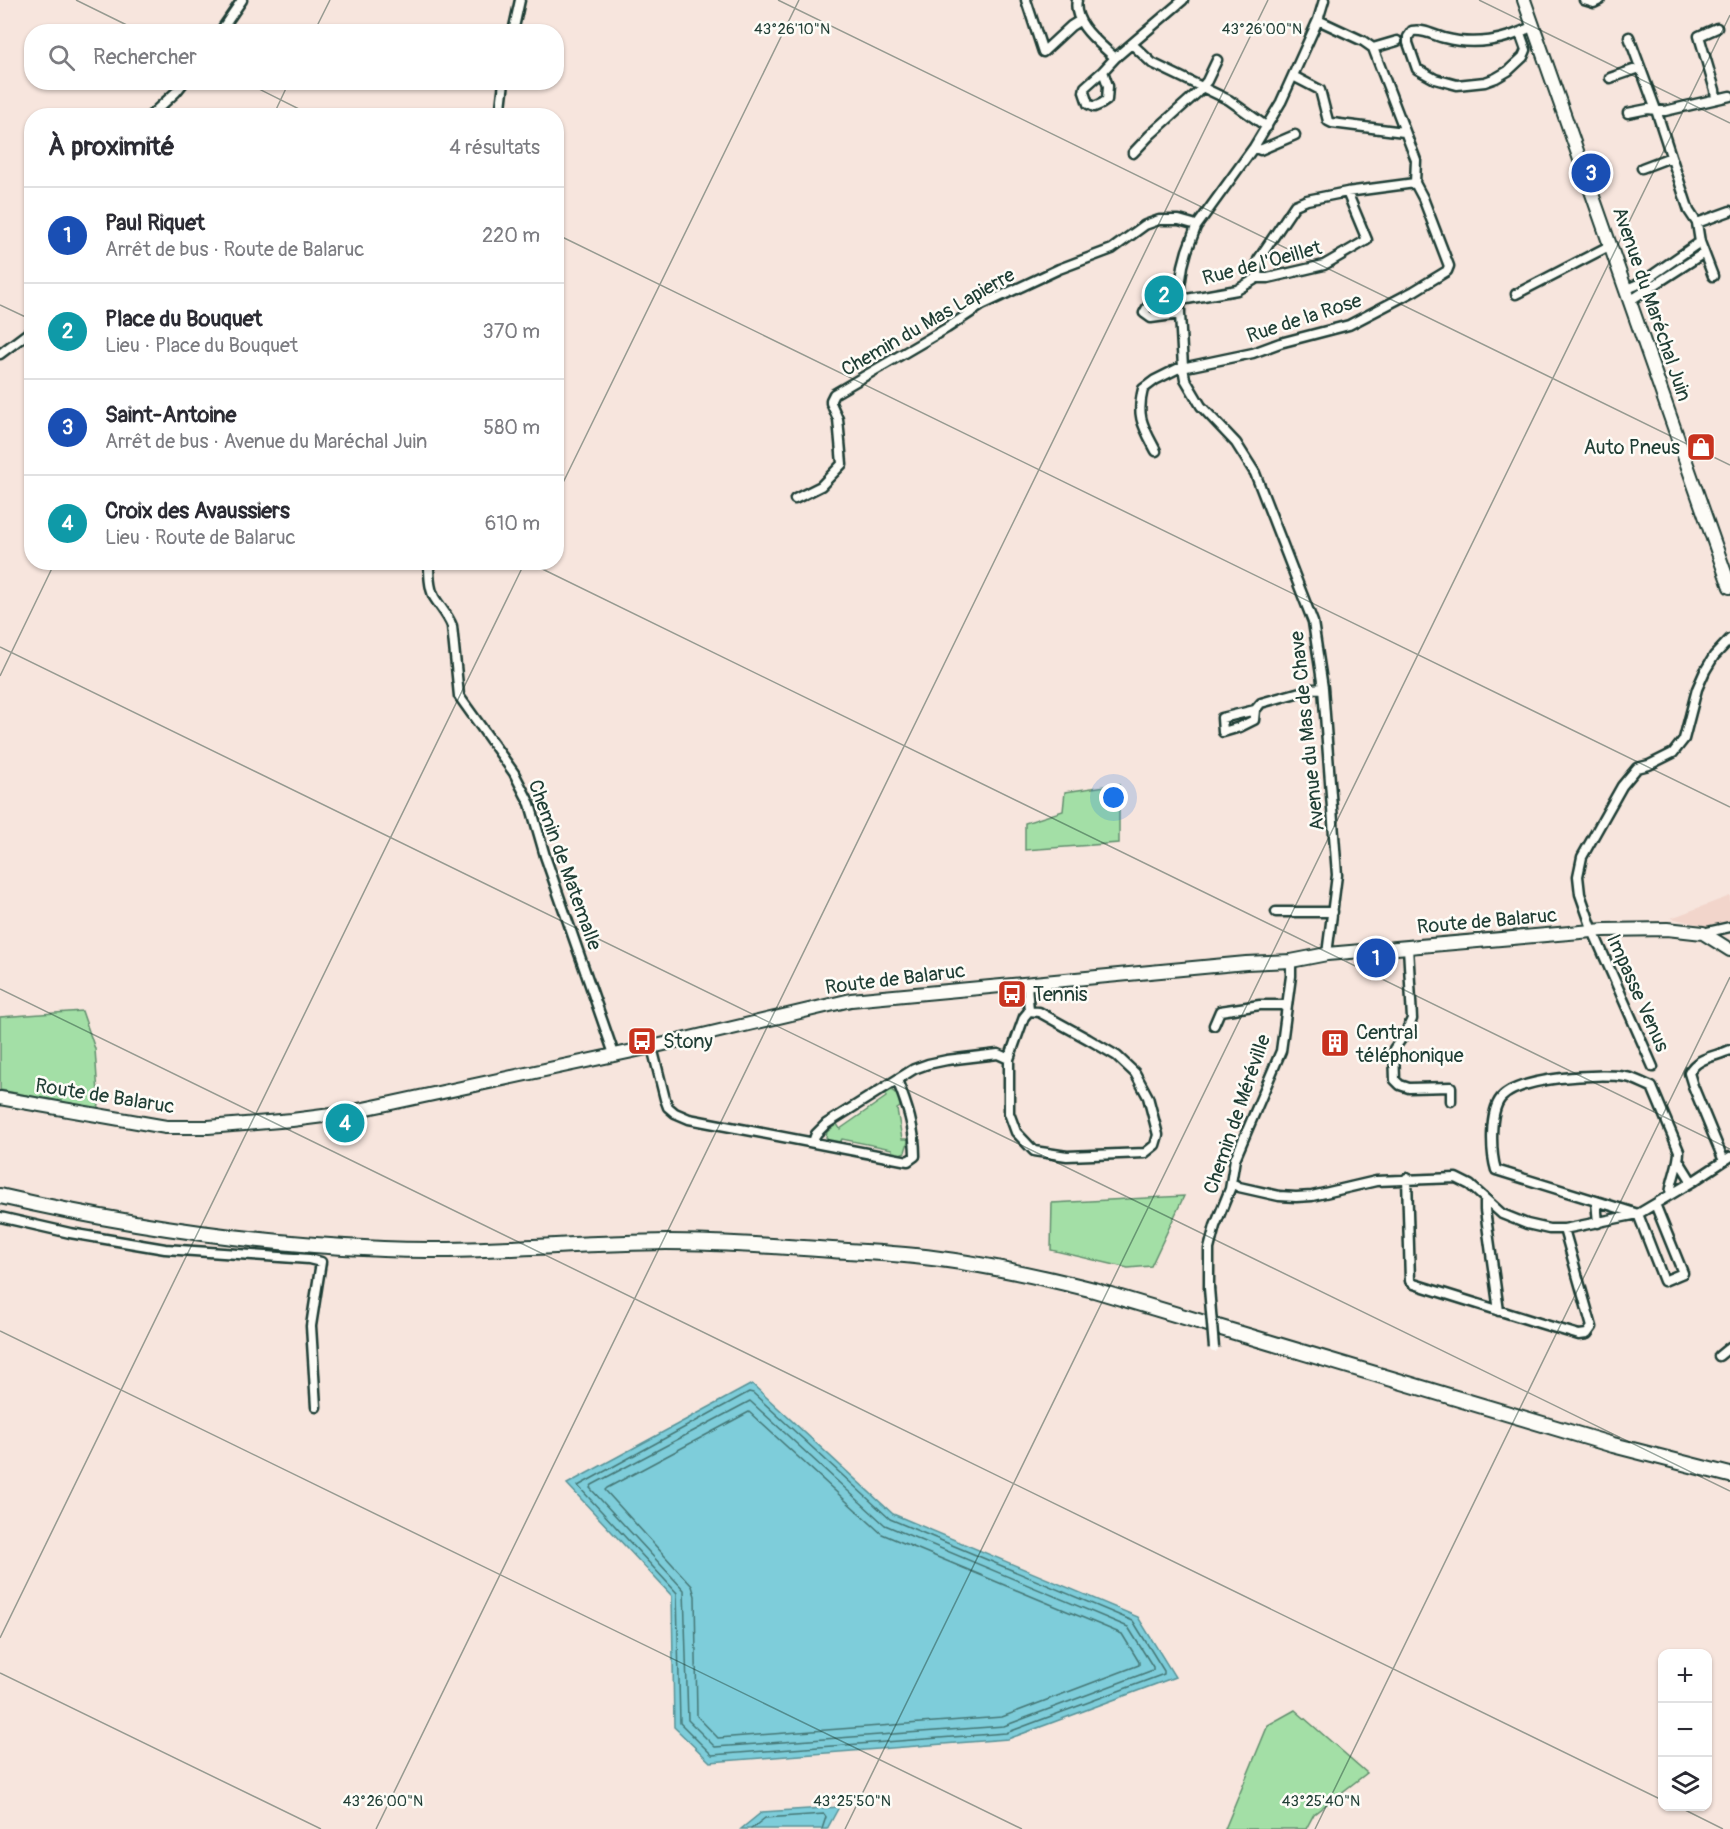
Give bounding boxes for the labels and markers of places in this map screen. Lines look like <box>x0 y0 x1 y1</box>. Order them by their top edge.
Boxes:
pin: 3 <box>1572 150 1610 195</box>
pin: 2 <box>1144 272 1184 318</box>
shop icon: Auto Pneus <box>1685 431 1717 463</box>
place label: Auto Pneus <box>1583 435 1680 460</box>
pin: 1 <box>1356 936 1396 980</box>
bus stop icon: Tennis <box>996 978 1028 1010</box>
place label: Tennis <box>1033 982 1088 1007</box>
place label: Central téléphonique <box>1355 1020 1464 1068</box>
bus stop icon: Stony <box>626 1025 658 1057</box>
building icon: Central téléphonique <box>1319 1027 1351 1059</box>
place label: Stony <box>663 1029 713 1054</box>
pin: 4 <box>326 1100 364 1146</box>

